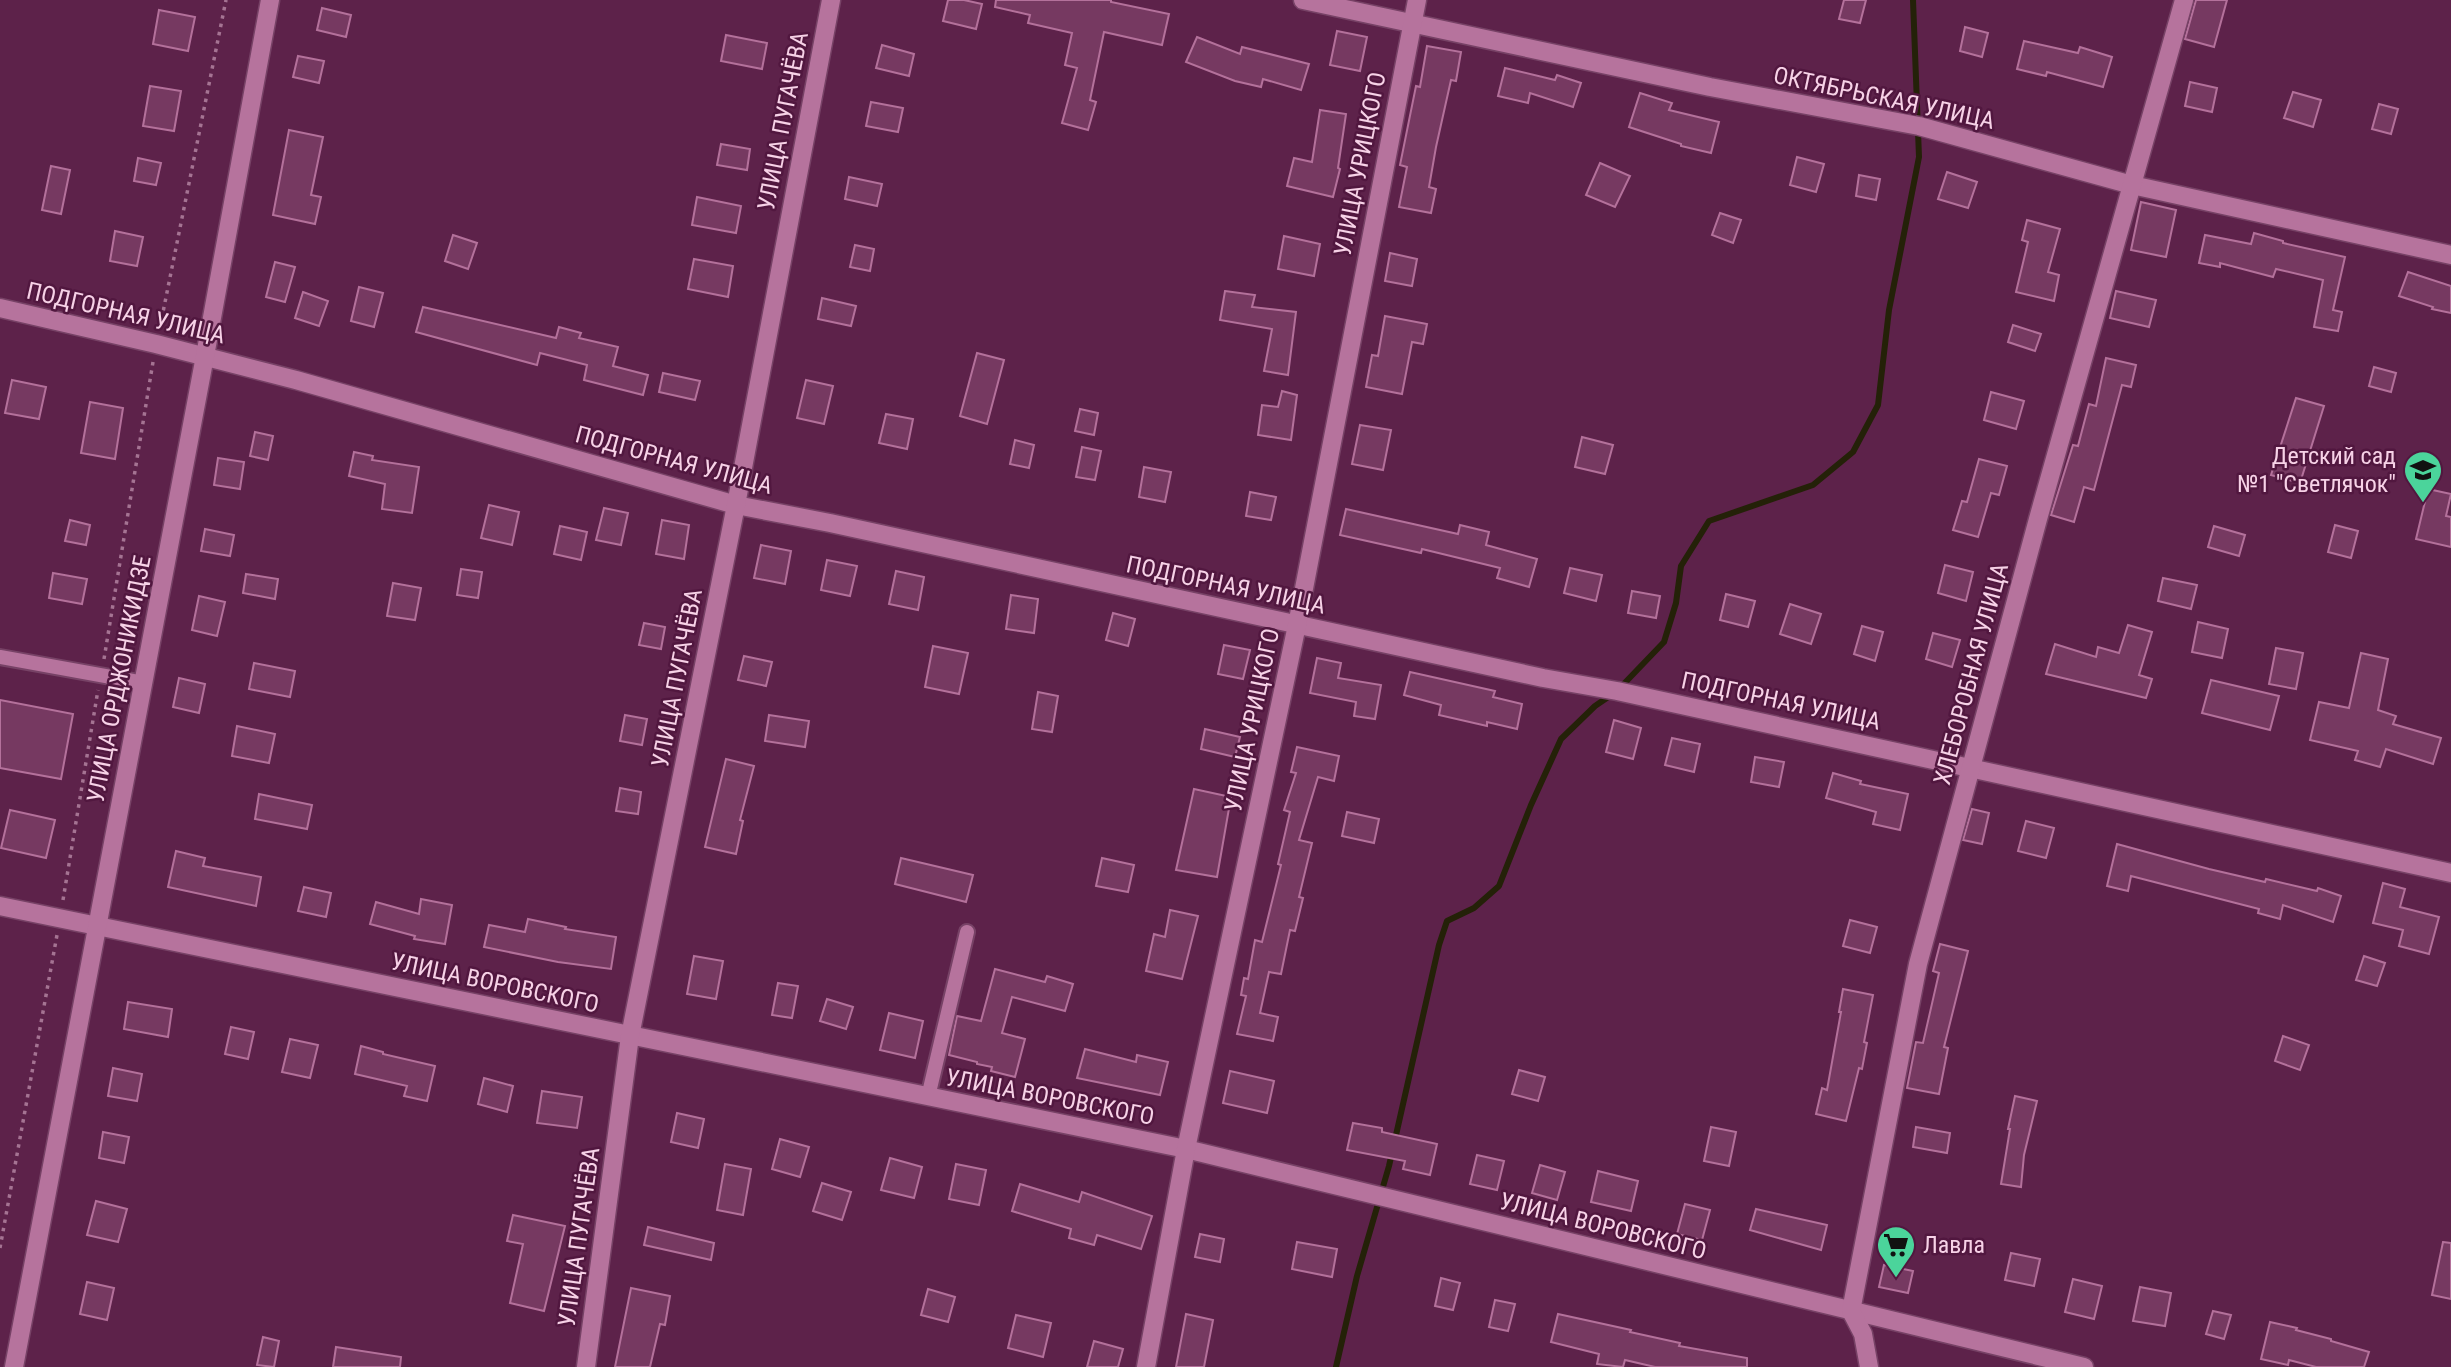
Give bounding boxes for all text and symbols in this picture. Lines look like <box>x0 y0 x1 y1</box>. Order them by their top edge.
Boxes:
street label: УЛИЦА ПУГАЧЁВА <box>752 29 814 213</box>
street label: ОКТЯБРЬСКАЯ УЛИЦА <box>1771 61 1997 135</box>
street label: УЛИЦА УРИЦКОГО <box>1328 70 1392 258</box>
street label: ПОДГОРНАЯ УЛИЦА <box>24 277 228 350</box>
street label: ПОДГОРНАЯ УЛИЦА <box>572 420 776 500</box>
place label: Детский сад №1 "Светлячок" <box>2237 442 2396 498</box>
school or university icon: Детский сад №1 "Светлячок" <box>2402 449 2444 504</box>
street label: ПОДГОРНАЯ УЛИЦА <box>1124 550 1328 620</box>
street label: УЛИЦА ОРДЖОНИКИДЗЕ <box>81 553 157 805</box>
street label: ХЛЕБОРОБНАЯ УЛИЦА <box>1928 560 2014 788</box>
street label: УЛИЦА ПУГАЧЁВА <box>646 586 708 770</box>
street label: УЛИЦА УРИЦКОГО <box>1219 626 1285 814</box>
street label: ПОДГОРНАЯ УЛИЦА <box>1679 666 1883 736</box>
street label: УЛИЦА ВОРОВСКОГО <box>388 947 602 1019</box>
street label: УЛИЦА ВОРОВСКОГО <box>943 1063 1157 1131</box>
street label: УЛИЦА ПУГАЧЁВА <box>553 1145 605 1329</box>
street label: УЛИЦА ВОРОВСКОГО <box>1497 1187 1709 1265</box>
supermarket icon: Лавла <box>1875 1224 1917 1279</box>
place label: Лавла <box>1923 1231 1985 1259</box>

